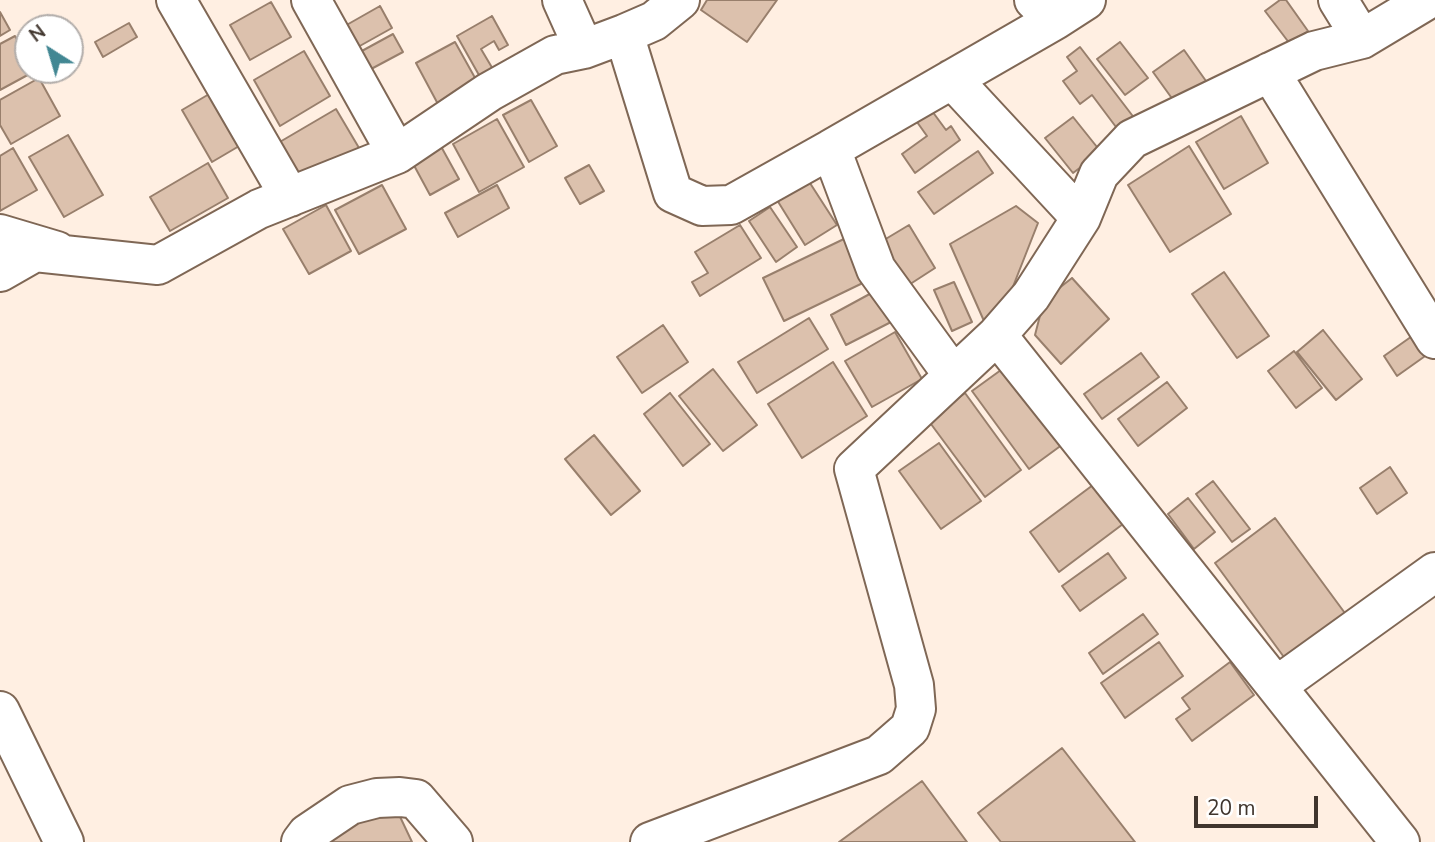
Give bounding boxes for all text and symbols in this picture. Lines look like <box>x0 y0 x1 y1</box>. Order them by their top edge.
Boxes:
north arrow <box>14 14 84 84</box>
text: N <box>24 19 51 48</box>
scale bar <box>1197 782 1321 826</box>
text: 20 m <box>1207 794 1256 822</box>

